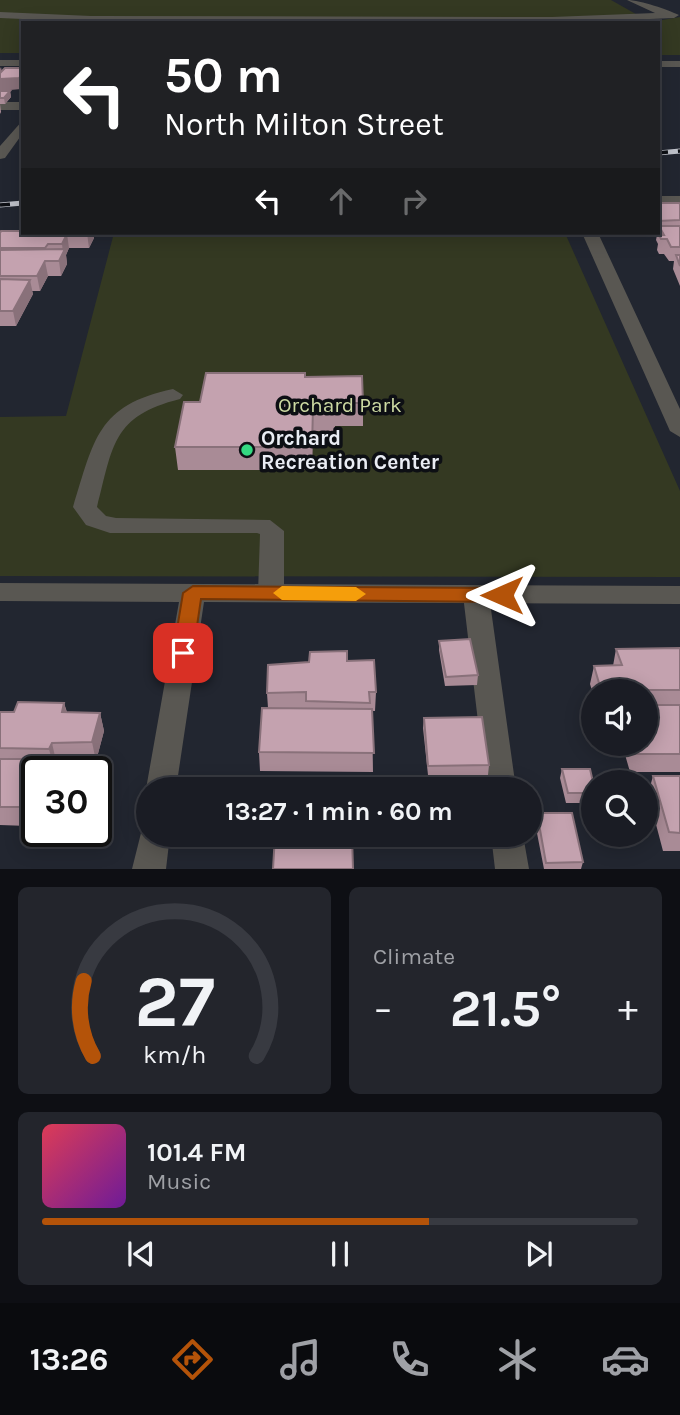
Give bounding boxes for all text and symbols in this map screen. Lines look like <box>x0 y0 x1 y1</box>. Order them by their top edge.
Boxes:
text: 50 m <box>164 47 282 104</box>
icon: left <box>49 49 140 140</box>
text: North Milton Street <box>164 106 444 143</box>
icon: left <box>249 182 287 220</box>
icon: ahead <box>322 182 360 220</box>
icon: right <box>395 182 433 220</box>
park label: Orchard Park <box>278 393 402 417</box>
place label: Orchard Recreation Center <box>261 426 440 474</box>
marker: Orchard Recreation Center <box>239 442 255 458</box>
position arrow <box>465 558 539 632</box>
pin <box>153 623 213 683</box>
icon: arrive <box>164 634 202 672</box>
map controls <box>581 679 658 847</box>
button: sound <box>581 679 658 756</box>
speed limit sign: 30 <box>21 756 112 847</box>
button: search <box>581 770 658 847</box>
text: 13:27 · 1 min · 60 m <box>225 796 453 827</box>
text: Climate <box>373 943 455 970</box>
text: 27 <box>134 960 215 1045</box>
text: 21.5° <box>450 978 561 1039</box>
text: − <box>373 986 393 1031</box>
text: + <box>618 986 638 1031</box>
text: km/h <box>143 1040 206 1069</box>
text: 101.4 FM <box>147 1137 247 1168</box>
text: Music <box>147 1168 211 1195</box>
icon: previous <box>122 1235 160 1273</box>
icon: pause <box>321 1235 359 1273</box>
icon: next <box>520 1235 558 1273</box>
icon: directions <box>168 1335 217 1384</box>
icon: music <box>276 1335 325 1384</box>
icon: phone <box>385 1335 434 1384</box>
icon: climate <box>493 1335 542 1384</box>
icon: car <box>601 1335 650 1384</box>
text: 13:26 <box>30 1341 108 1378</box>

